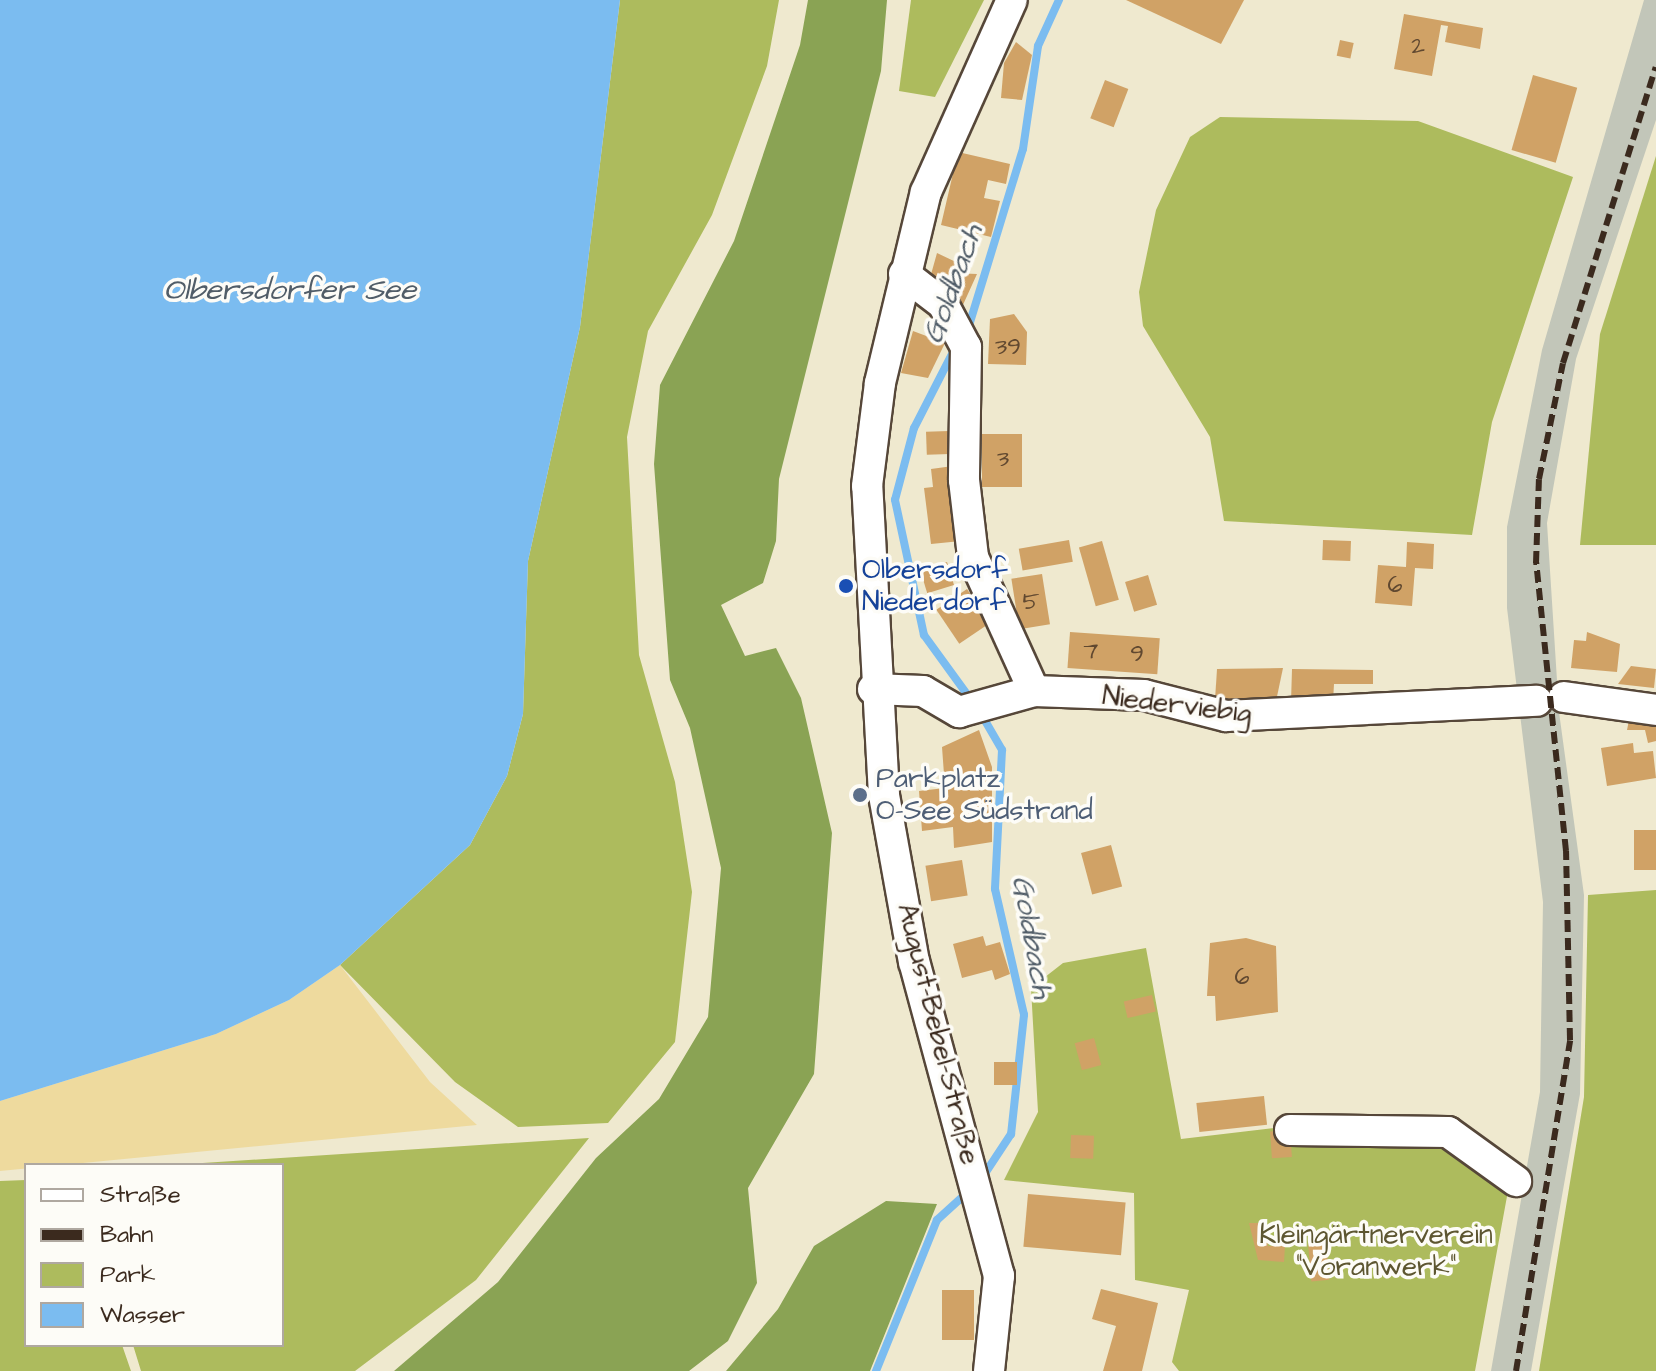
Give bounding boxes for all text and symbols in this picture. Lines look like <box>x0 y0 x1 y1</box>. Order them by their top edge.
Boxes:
house number: 2 <box>1411 33 1425 61</box>
water label: Goldbach <box>915 220 991 348</box>
water label: Olbersdorfer See <box>164 272 416 308</box>
house number: 39 <box>995 334 1021 362</box>
house number: 3 <box>997 446 1009 474</box>
place label: Olbersdorf Niederdorf <box>862 553 1008 619</box>
house number: 6 <box>1387 572 1403 600</box>
marker: Olbersdorf Niederdorf <box>837 577 855 595</box>
house number: 5 <box>1023 589 1039 617</box>
house number: 7 <box>1084 638 1098 666</box>
house number: 9 <box>1130 641 1144 669</box>
street label: Niederviebig <box>1100 679 1254 731</box>
place label: Parkplatz O-See Südstrand <box>876 762 1093 828</box>
marker: Parkplatz O-See Südstrand <box>851 786 869 804</box>
water label: Goldbach <box>1004 873 1060 1001</box>
street label: August-Bebel-Straße <box>889 900 987 1168</box>
house number: 6 <box>1234 964 1250 992</box>
legend <box>24 1163 284 1347</box>
text: Straße <box>100 1178 181 1212</box>
text: Bahn <box>100 1218 153 1252</box>
park label: Kleingärtnerverein "Voranwerk" <box>1259 1218 1493 1284</box>
text: Park <box>100 1258 156 1292</box>
text: Wasser <box>100 1298 185 1332</box>

